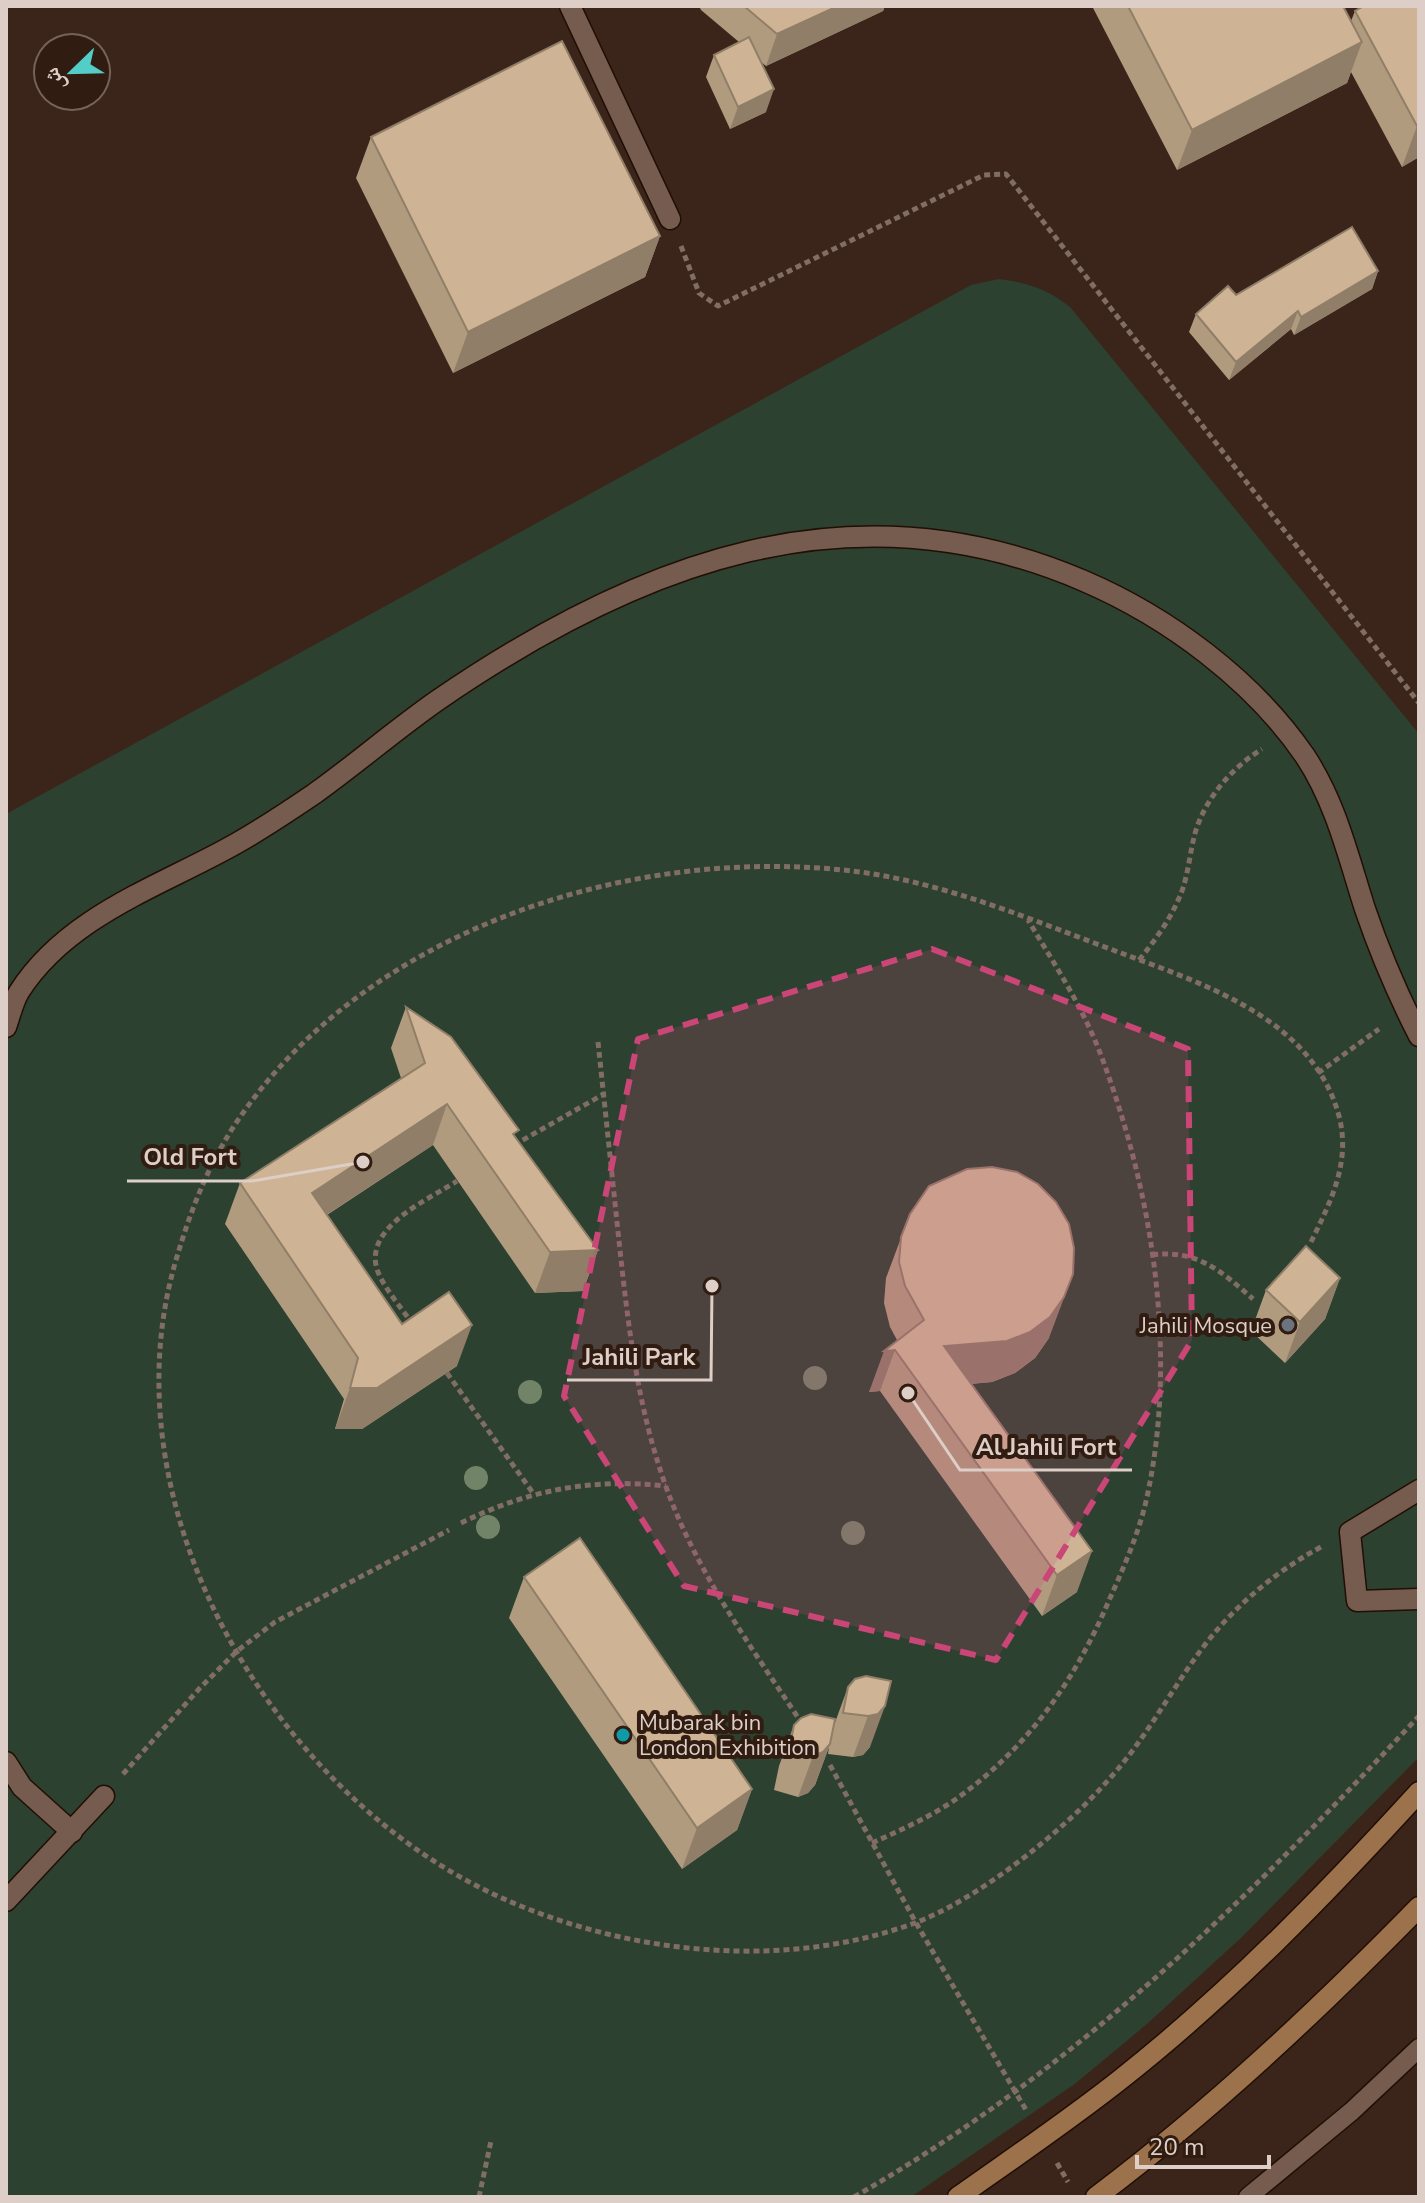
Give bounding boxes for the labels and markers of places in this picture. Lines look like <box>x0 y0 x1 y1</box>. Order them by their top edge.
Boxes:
callout: Old Fort <box>127 1133 252 1181</box>
place label: Jahili Mosque <box>1139 1311 1272 1341</box>
marker: Jahili Mosque <box>1279 1316 1297 1334</box>
callout: Jahili Park <box>567 1332 711 1380</box>
callout: Al Jahili Fort <box>960 1422 1132 1470</box>
place label: Mubarak bin London Exhibition <box>639 1708 816 1763</box>
marker: Mubarak bin London Exhibition <box>614 1726 632 1744</box>

